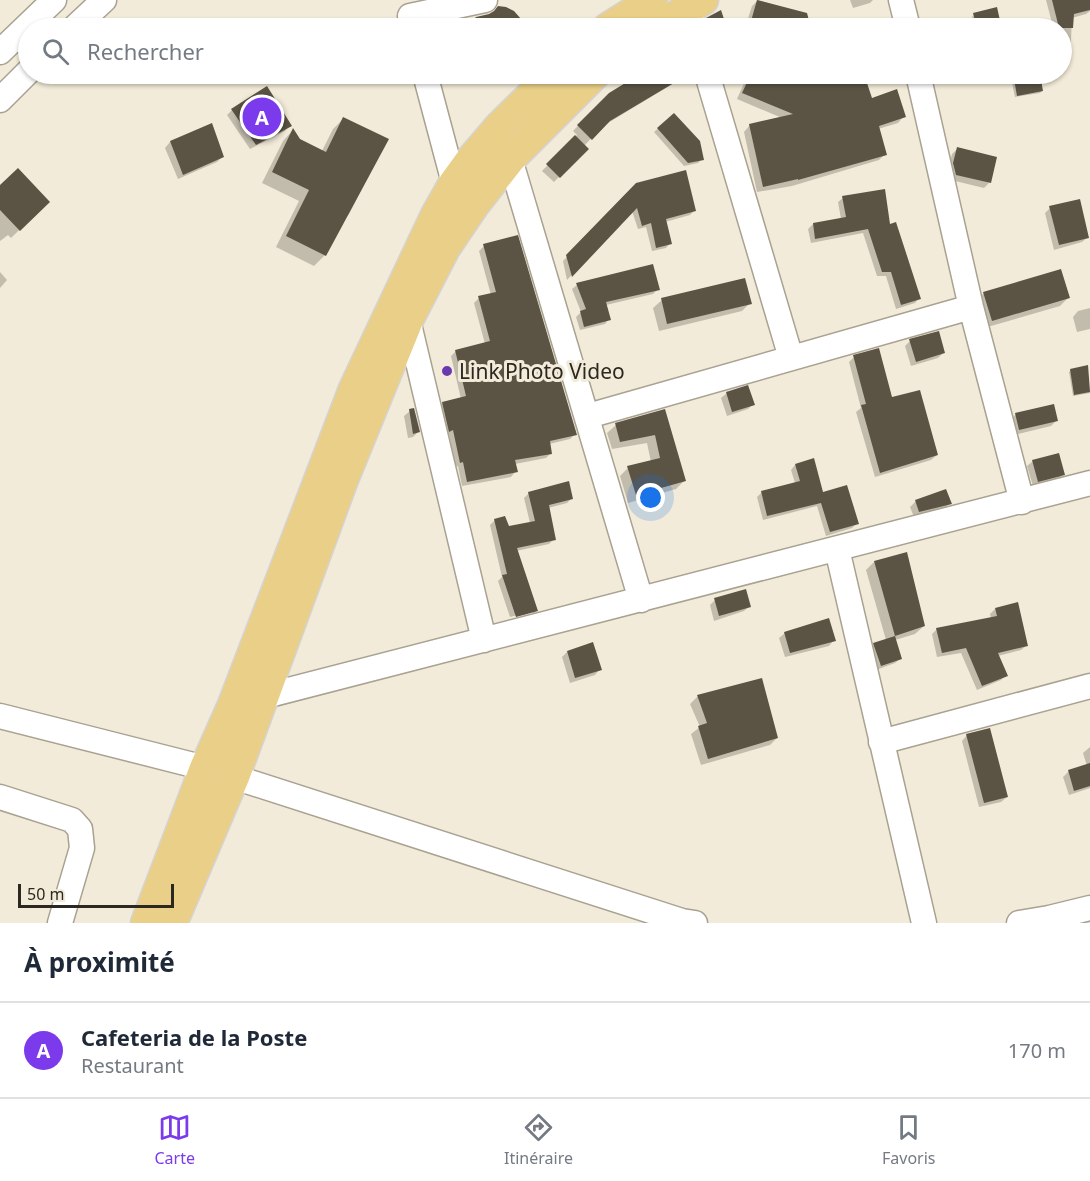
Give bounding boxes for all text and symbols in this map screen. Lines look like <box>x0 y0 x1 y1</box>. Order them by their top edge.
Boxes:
search box <box>18 18 1072 84</box>
icon: search <box>39 35 72 68</box>
text: Rechercher <box>87 36 204 66</box>
pin: A <box>242 94 282 140</box>
place label: Link Photo Video <box>459 357 625 385</box>
marker: Link Photo Video <box>440 364 454 378</box>
your location <box>636 483 665 512</box>
scale bar <box>18 881 174 908</box>
text: 50 m <box>27 883 64 905</box>
text: À proximité <box>24 944 175 980</box>
text: Cafeteria de la Poste <box>81 1022 307 1052</box>
text: A <box>37 1037 50 1064</box>
text: 170 m <box>1008 1037 1066 1064</box>
text: Restaurant <box>81 1052 184 1079</box>
tab: Carte <box>155 1111 195 1169</box>
tab: Itinéraire <box>504 1111 573 1169</box>
tab: Favoris <box>882 1111 935 1169</box>

